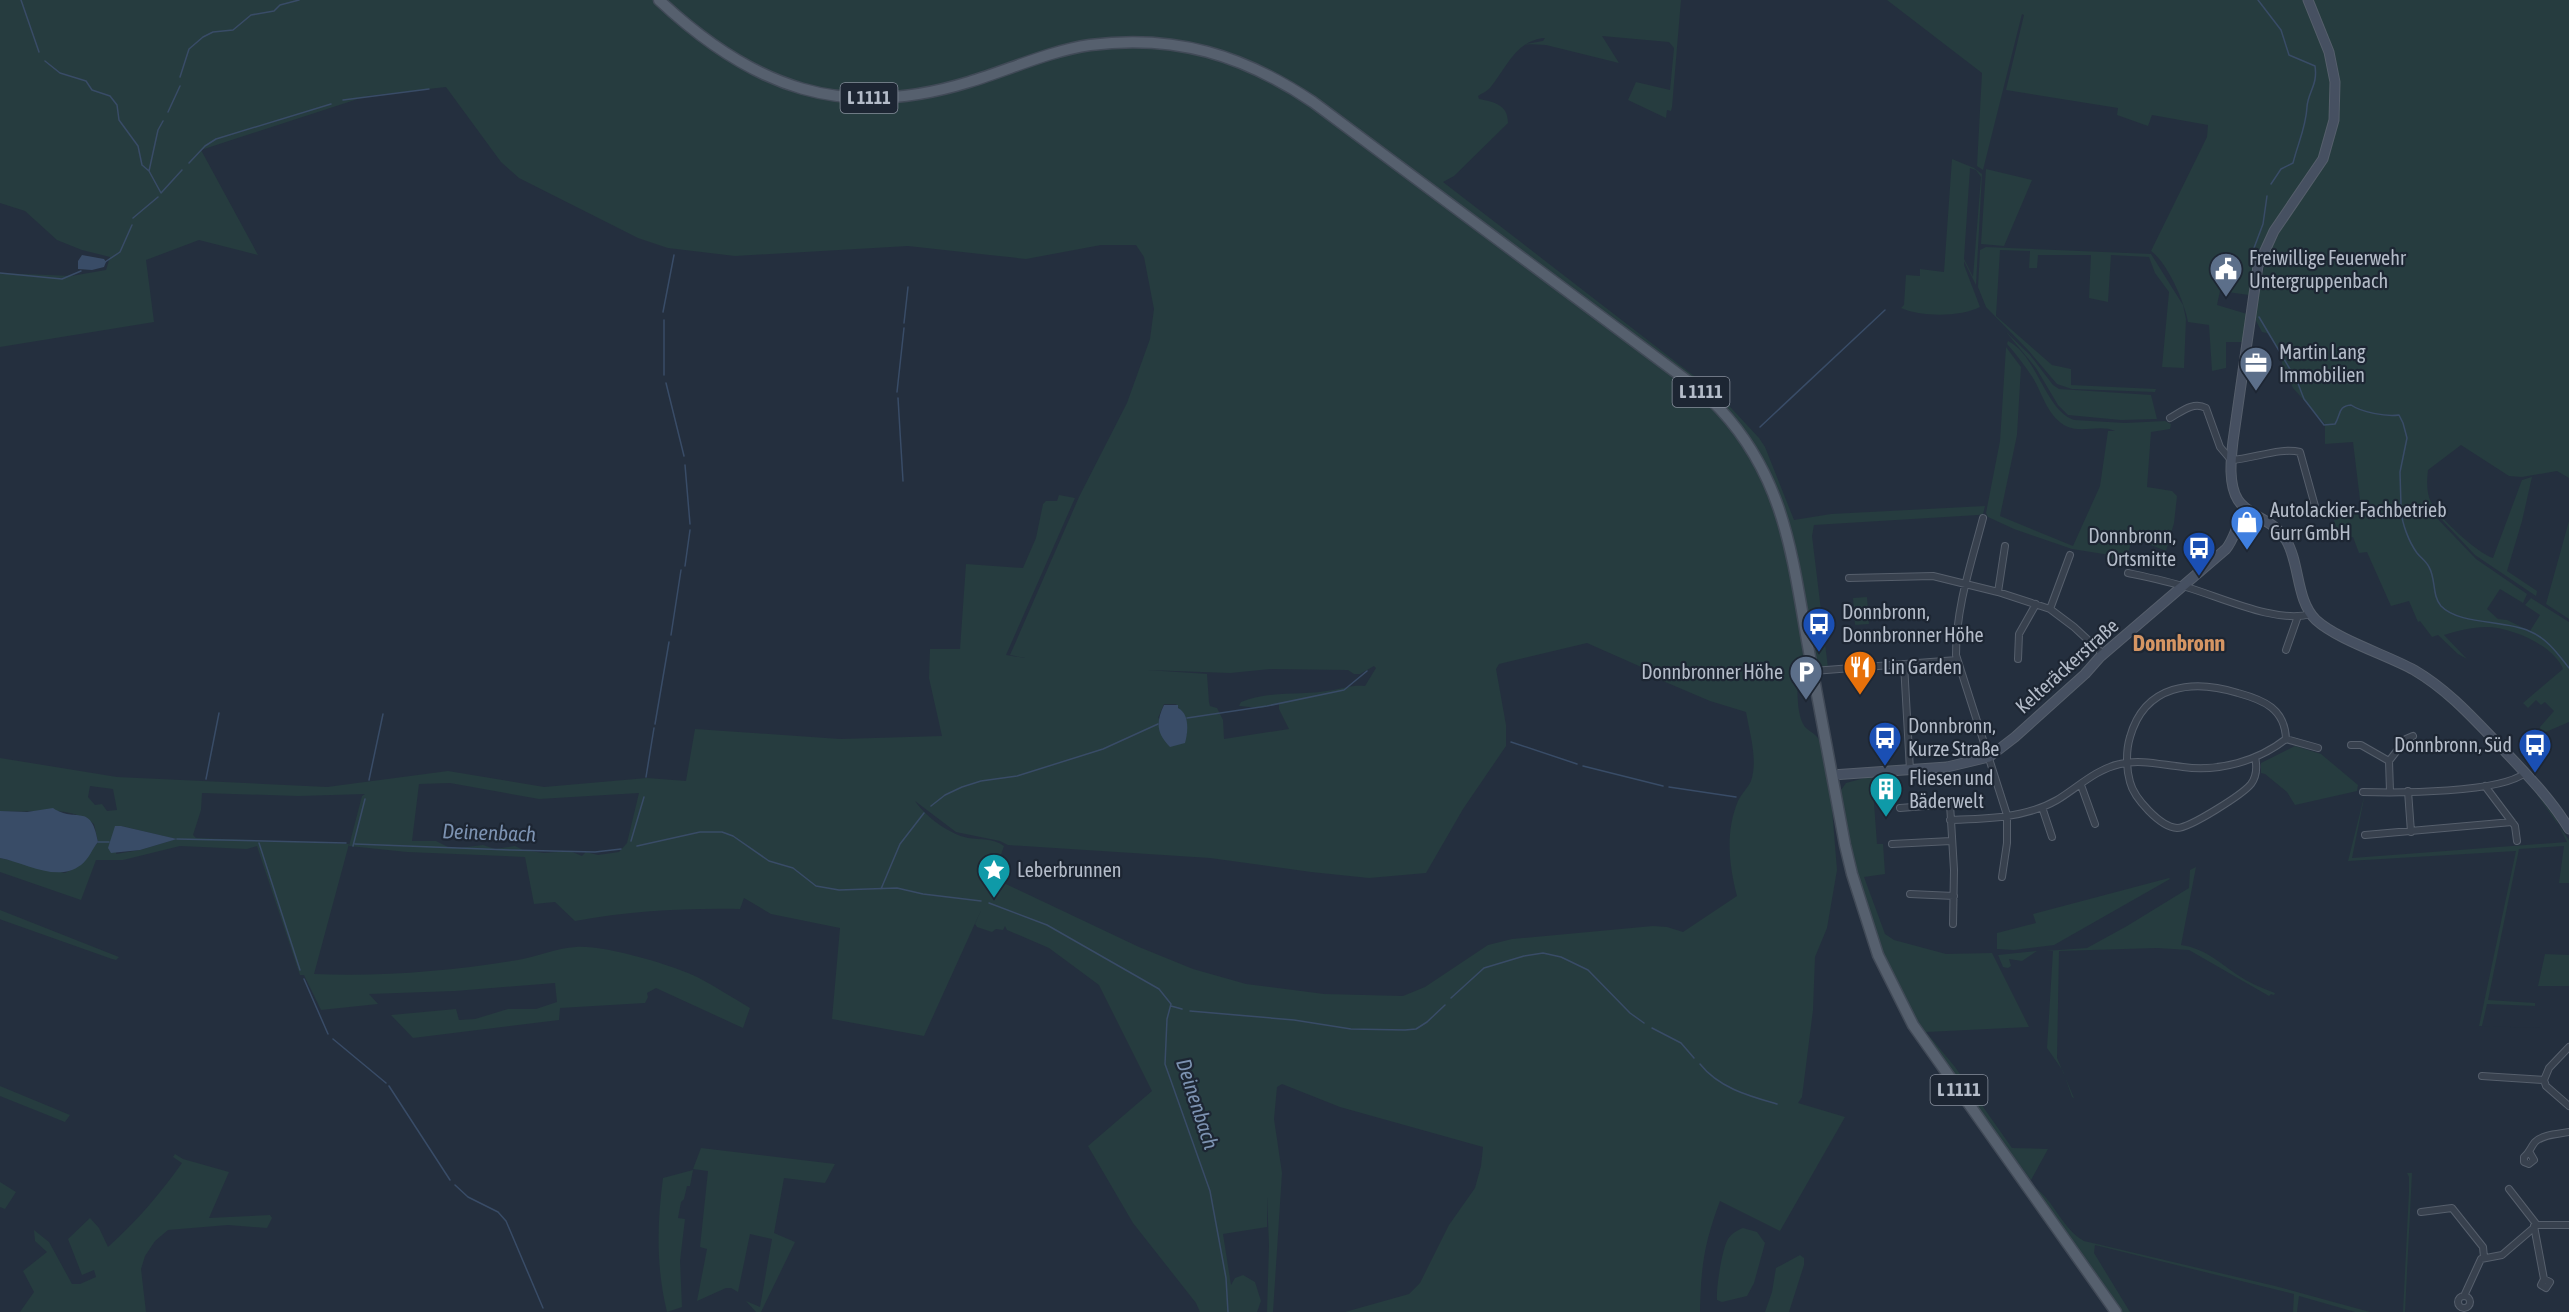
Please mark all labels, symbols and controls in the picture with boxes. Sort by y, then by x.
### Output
road number: L 1111 [840,83,898,113]
place label: Freiwillige Feuerwehr Untergruppenbach [2249,246,2407,292]
public building icon: Freiwillige Feuerwehr Untergruppenbach [2208,251,2244,298]
place label: Martin Lang Immobilien [2279,340,2366,386]
office icon: Martin Lang Immobilien [2238,345,2274,392]
road number: L 1111 [1672,377,1730,407]
place label: Autolackier-Fachbetrieb Gurr GmbH [2270,498,2447,544]
shop icon: Autolackier-Fachbetrieb Gurr GmbH [2229,504,2265,551]
place label: Donnbronn, Ortsmitte [2088,524,2176,570]
bus stop icon: Donnbronn, Ortsmitte [2181,530,2217,577]
place label: Donnbronn, Donnbronner Höhe [1842,600,1984,646]
bus stop icon: Donnbronn, Donnbronner Höhe [1801,606,1837,653]
street label: Kelteräckerstraße [2011,614,2123,718]
district label: Donnbronn [2133,630,2225,656]
restaurant icon: Lin Garden [1842,649,1878,696]
parking icon: Donnbronner Höhe [1788,654,1824,701]
place label: Lin Garden [1883,655,1962,678]
place label: Donnbronner Höhe [1641,660,1783,683]
place label: Donnbronn, Kurze Straße [1908,714,1999,760]
bus stop icon: Donnbronn, Kurze Straße [1867,720,1903,767]
bus stop icon: Donnbronn, Süd [2517,727,2553,774]
place label: Donnbronn, Süd [2394,733,2512,756]
place label: Fliesen und Bäderwelt [1909,766,1993,812]
building icon: Fliesen und Bäderwelt [1868,771,1904,818]
water label: Deinenbach [442,818,536,846]
place icon: Leberbrunnen [976,852,1012,899]
place label: Leberbrunnen [1017,858,1122,881]
water label: Deinenbach [1172,1055,1224,1152]
road number: L 1111 [1930,1075,1988,1105]

